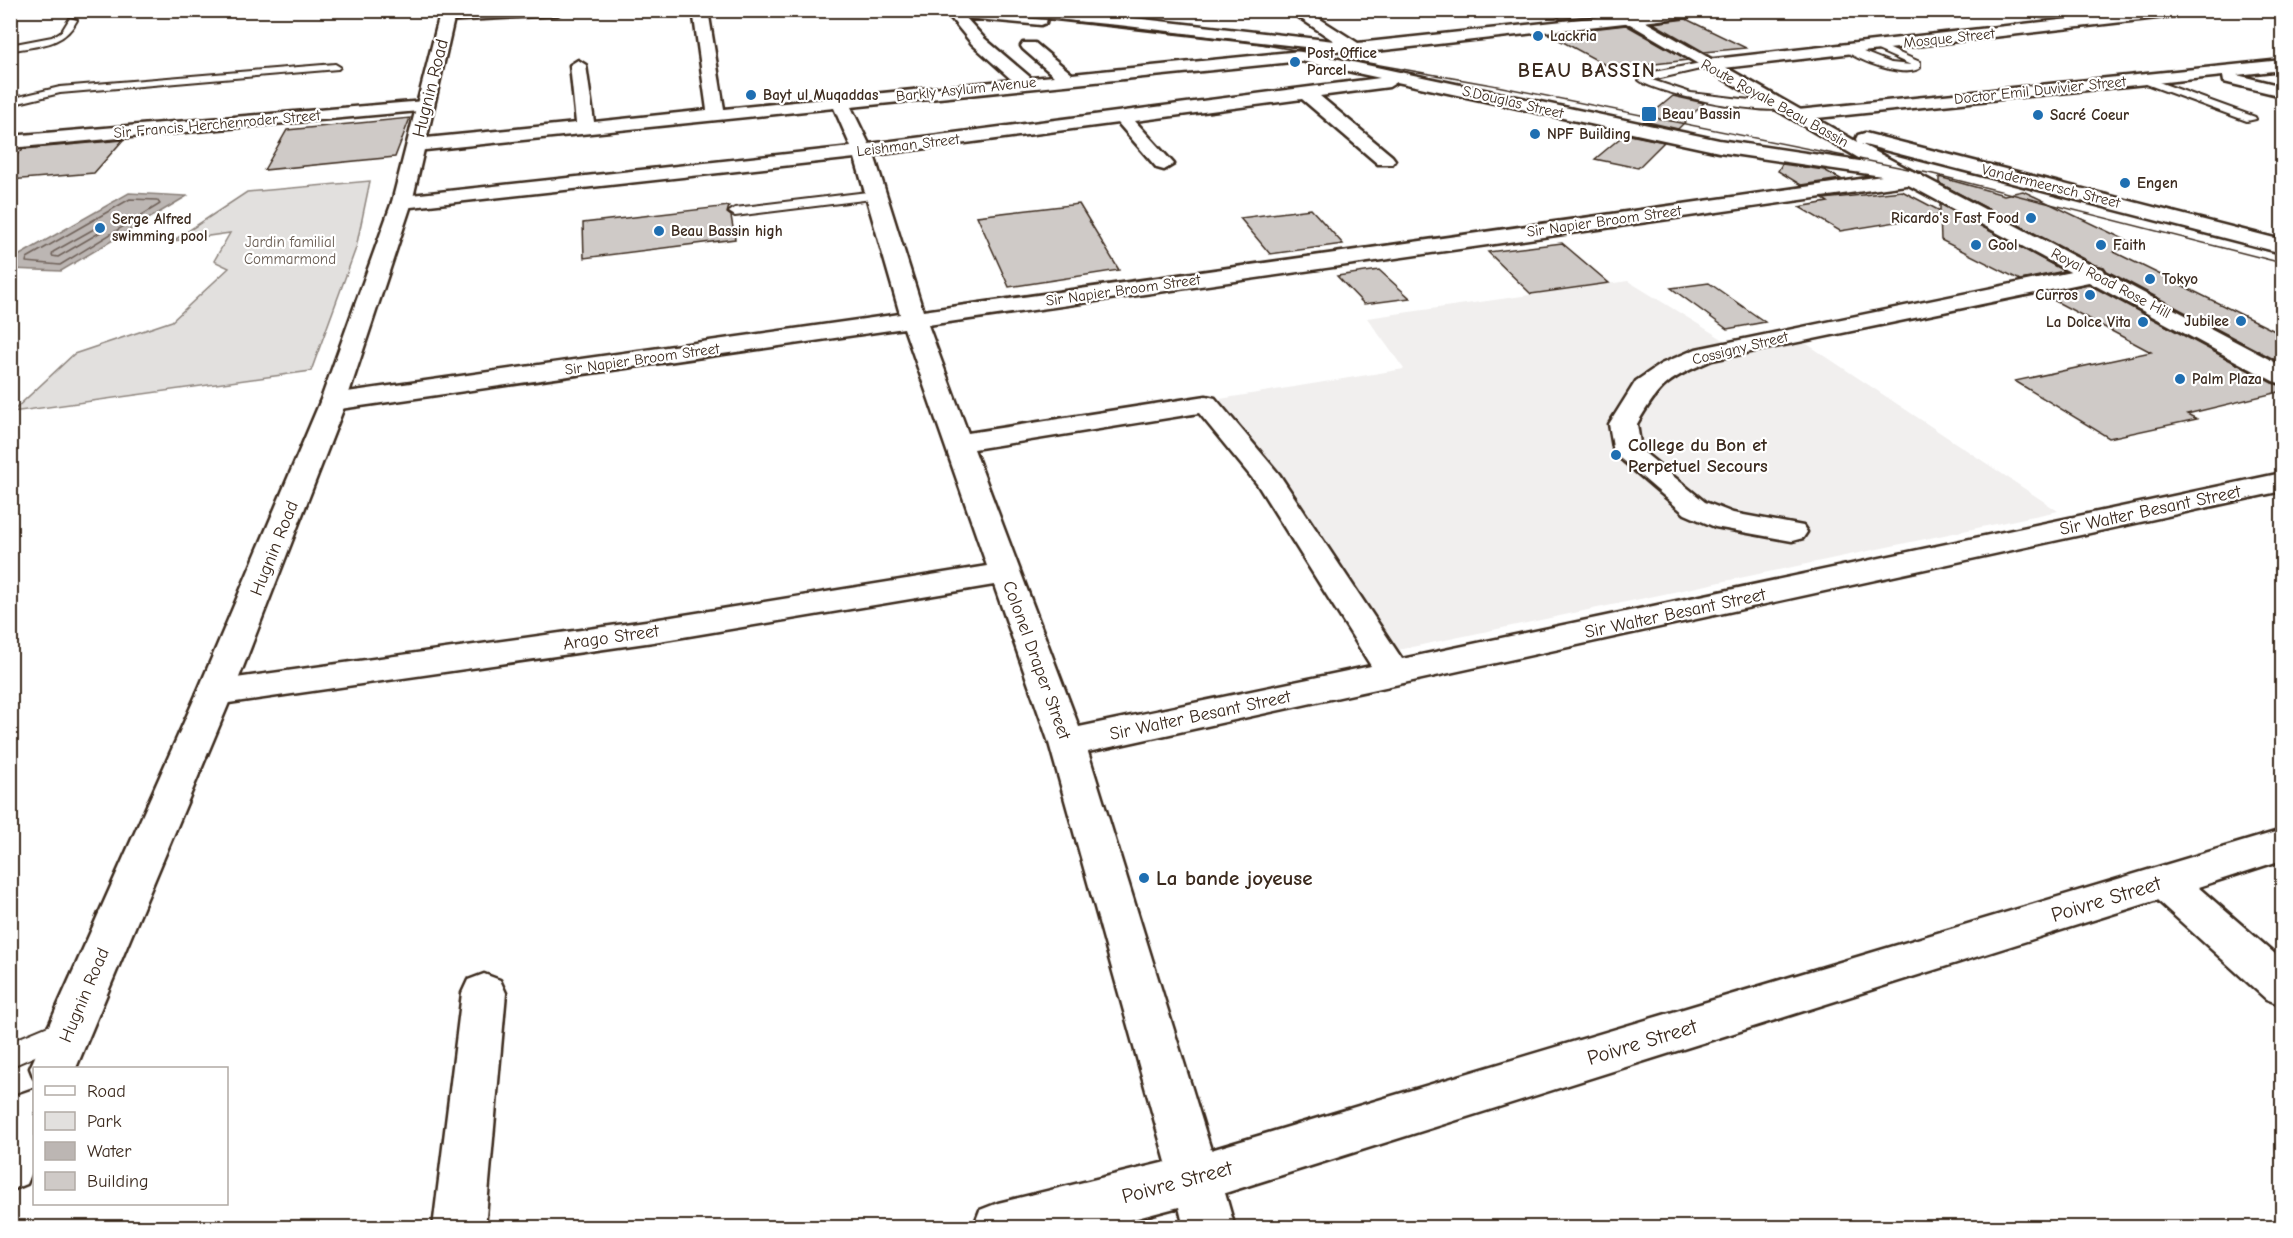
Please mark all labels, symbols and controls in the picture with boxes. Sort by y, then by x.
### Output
street label: Mosque Street [1902,24,1996,52]
place label: Lackria [1550,27,1597,45]
marker: Lackria [1531,29,1545,43]
street label: Hugnin Road [408,37,453,139]
place label: Post Office Parcel [1307,44,1377,79]
marker: Post Office Parcel [1288,55,1302,69]
street label: Route Royale Beau Bassin [1698,55,1852,151]
district label: BEAU BASSIN [1518,59,1656,82]
street label: Doctor Emil Duvivier Street [1953,72,2128,108]
street label: Barkly Asylum Avenue [895,73,1038,105]
street label: S.Douglas Street [1461,82,1566,123]
place label: Bayt ul Muqaddas [763,86,878,104]
marker: Bayt ul Muqaddas [744,88,758,102]
marker: Beau Bassin [1640,105,1658,123]
place label: Beau Bassin [1662,105,1741,123]
street label: Sir Francis Herchenroder Street [113,106,322,142]
place label: Sacré Coeur [2050,106,2129,124]
marker: Sacré Coeur [2031,108,2045,122]
place label: NPF Building [1547,125,1631,143]
marker: NPF Building [1528,127,1542,141]
street label: Leishman Street [856,130,961,160]
street label: Vandermeersch Street [1980,160,2123,212]
place label: Engen [2137,174,2178,192]
marker: Engen [2118,176,2132,190]
street label: Sir Napier Broom Street [1526,201,1683,241]
place label: Ricardo's Fast Food [1891,209,2019,227]
place label: Serge Alfred swimming pool [112,210,207,245]
marker: Ricardo's Fast Food [2024,211,2038,225]
marker: Serge Alfred swimming pool [93,221,107,235]
place label: Beau Bassin high [671,222,783,240]
marker: Beau Bassin high [652,224,666,238]
park label: Jardin familial Commarmond [244,233,336,268]
place label: Gool [1988,236,2018,254]
place label: Faith [2113,236,2146,254]
marker: Gool [1969,238,1983,252]
marker: Faith [2094,238,2108,252]
street label: Royal Road Rose Hill [2048,244,2174,322]
street label: Sir Napier Broom Street [1045,270,1202,310]
place label: Tokyo [2162,270,2198,288]
marker: Tokyo [2143,272,2157,286]
place label: Curros [2035,286,2078,304]
marker: Curros [2083,288,2097,302]
place label: Jubilee [2184,312,2229,330]
place label: La Dolce Vita [2046,313,2131,331]
marker: Jubilee [2234,314,2248,328]
marker: La Dolce Vita [2136,315,2150,329]
street label: Cossigny Street [1690,327,1791,369]
street label: Sir Napier Broom Street [564,339,721,379]
place label: Palm Plaza [2192,370,2262,388]
marker: Palm Plaza [2173,372,2187,386]
place label: College du Bon et Perpetuel Secours [1628,435,1768,477]
marker: College du Bon et Perpetuel Secours [1609,448,1623,462]
street label: Sir Walter Besant Street [2058,481,2243,540]
street label: Hugnin Road [246,498,303,599]
street label: Colonel Draper Street [998,578,1075,743]
street label: Sir Walter Besant Street [1583,584,1768,643]
street label: Arago Street [562,620,661,655]
street label: Sir Walter Besant Street [1108,686,1293,745]
place label: La bande joyeuse [1156,866,1313,890]
marker: La bande joyeuse [1137,871,1151,885]
street label: Poivre Street [2048,871,2165,927]
street label: Hugnin Road [55,945,114,1046]
street label: Poivre Street [1584,1014,1701,1070]
legend [33,1067,228,1205]
text: Road [87,1081,126,1102]
text: Park [87,1111,122,1132]
text: Water [87,1141,132,1162]
street label: Poivre Street [1119,1155,1236,1208]
text: Building [87,1171,149,1192]

